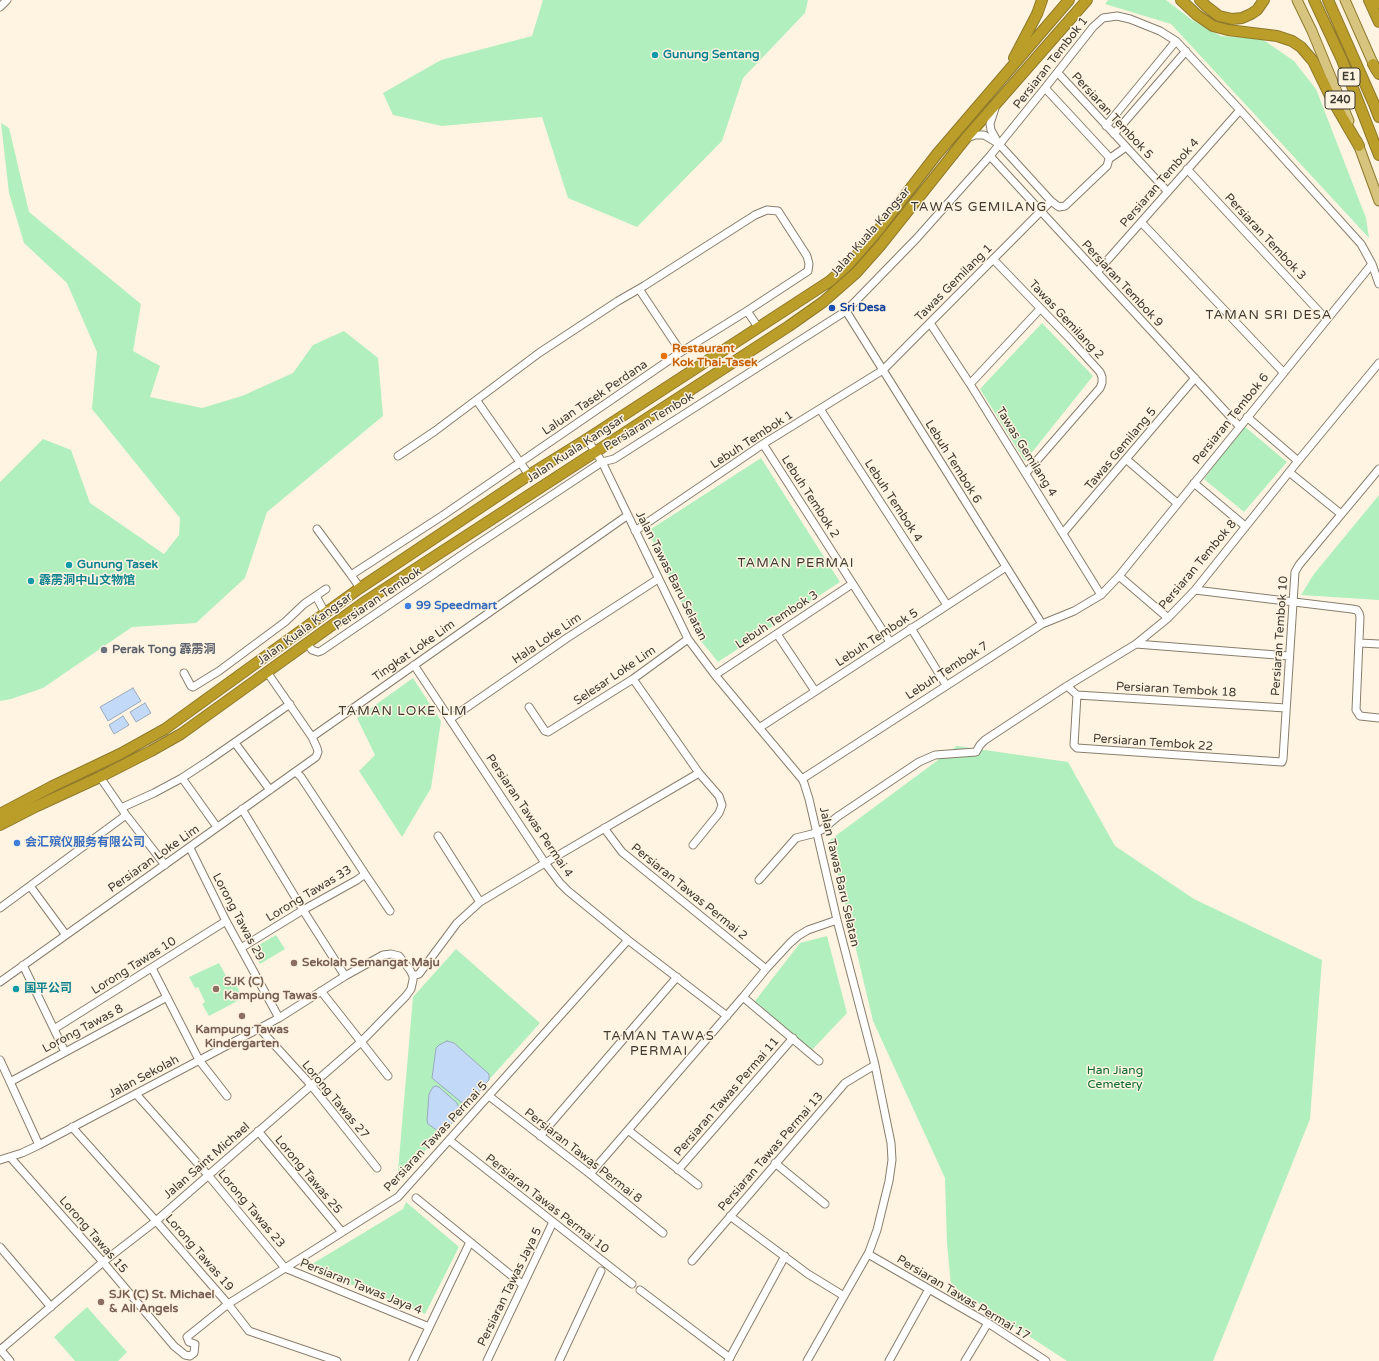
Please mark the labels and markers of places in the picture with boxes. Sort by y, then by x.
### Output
place label: Gunung Sentang [663,48,760,62]
marker: Gunung Sentang [650,50,660,60]
place label: Sri Desa [840,301,886,315]
marker: Sri Desa [827,303,837,313]
place label: Restaurant Kok Thai-Tasek [672,342,758,370]
marker: Restaurant Kok Thai-Tasek [659,351,669,361]
place label: Gunung Tasek [77,558,158,572]
marker: Gunung Tasek [64,560,74,570]
place label: 霹雳洞中山文物馆 [39,574,135,588]
marker: 霹雳洞中山文物馆 [26,576,36,586]
place label: 99 Speedmart [416,599,497,613]
marker: 99 Speedmart [403,601,413,611]
place label: Perak Tong 霹雳洞 [112,643,216,657]
marker: Perak Tong 霹雳洞 [99,645,109,655]
place label: 会汇殡仪服务有限公司 [25,836,145,850]
marker: 会汇殡仪服务有限公司 [12,838,22,848]
place label: Sekolah Semangat Maju [302,956,440,970]
marker: Sekolah Semangat Maju [289,958,299,968]
place label: SJK (C) Kampung Tawas [224,975,318,1003]
place label: 国平公司 [24,982,72,996]
marker: 国平公司 [11,984,21,994]
marker: SJK (C) Kampung Tawas [211,984,221,994]
marker: Kampung Tawas Kindergarten [237,1011,247,1021]
place label: Kampung Tawas Kindergarten [195,1023,289,1051]
place label: SJK (C) St. Michael & All Angels [109,1288,214,1316]
marker: SJK (C) St. Michael & All Angels [96,1297,106,1307]

